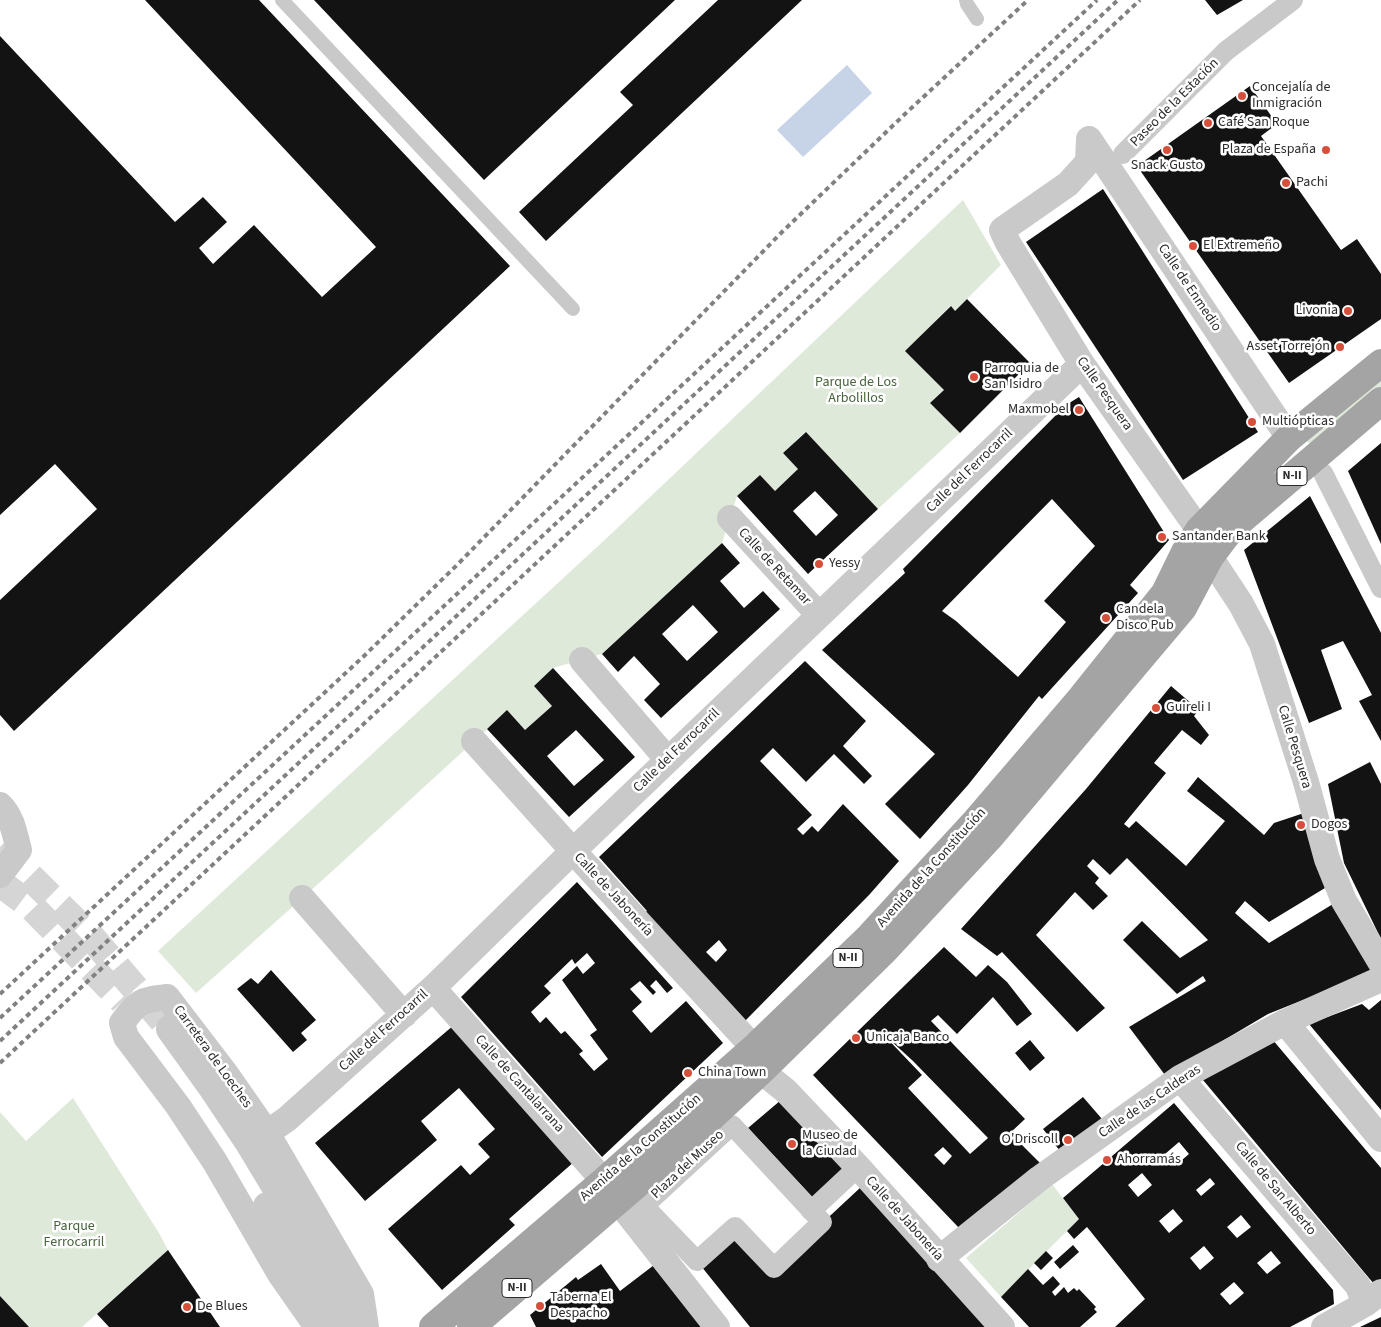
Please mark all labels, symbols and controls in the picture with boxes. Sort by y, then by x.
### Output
street label: Paseo de la Estación [1127,55,1223,151]
place label: Concejalía de Inmigración [1252,80,1330,112]
marker: Concejalía de Inmigración [1236,90,1248,102]
place label: Café San Roque [1218,115,1309,131]
marker: Café San Roque [1202,117,1214,129]
place label: Plaza de España [1222,142,1316,158]
marker: Snack Gusto [1161,144,1173,156]
marker: Plaza de España [1320,144,1332,156]
place label: Snack Gusto [1131,158,1203,174]
place label: Pachi [1296,175,1328,191]
marker: Pachi [1280,177,1292,189]
place label: El Extremeño [1203,238,1280,254]
marker: El Extremeño [1187,240,1199,252]
street label: Calle de Enmedio [1154,241,1224,335]
place label: Livonia [1296,303,1338,319]
marker: Livonia [1342,305,1354,317]
place label: Asset Torrejón [1247,339,1330,355]
marker: Asset Torrejón [1334,341,1346,353]
street label: Calle Pesquera [1072,354,1136,434]
place label: Parroquia de San Isidro [984,361,1059,394]
marker: Parroquia de San Isidro [968,371,980,383]
park label: Parque de Los Arbolillos [815,375,897,408]
place label: Maxmobel [1008,402,1069,418]
marker: Maxmobel [1073,404,1085,416]
place label: Multiópticas [1262,414,1334,430]
marker: Multiópticas [1246,416,1258,428]
street label: Calle del Ferrocarril [923,425,1017,517]
road number: N-II [1277,466,1307,486]
street label: Calle de Retamar [734,525,814,609]
place label: Santander Bank [1172,529,1266,545]
marker: Santander Bank [1156,531,1168,543]
place label: Yessy [829,556,860,572]
marker: Yessy [813,558,825,570]
place label: Candela Disco Pub [1116,602,1174,634]
marker: Candela Disco Pub [1100,612,1112,624]
place label: Guireli I [1166,700,1211,716]
marker: Guireli I [1150,702,1162,714]
street label: Calle Pesquera [1273,703,1315,791]
street label: Calle del Ferrocarril [630,705,724,797]
street label: Avenida de la Constitución [874,805,990,931]
place label: Dogos [1311,817,1347,833]
marker: Dogos [1295,819,1307,831]
street label: Calle de Jabonería [570,850,656,940]
road number: N-II [833,948,863,968]
street label: Calle del Ferrocarril [336,987,432,1075]
street label: Carretera de Loeches [169,1002,255,1112]
place label: Unicaja Banco [866,1030,949,1046]
street label: Calle de Cantalarrana [471,1032,567,1136]
marker: Unicaja Banco [850,1032,862,1044]
street label: Calle de las Calderas [1096,1062,1204,1142]
place label: China Town [698,1065,766,1081]
marker: China Town [682,1067,694,1079]
street label: Avenida de la Constitución [577,1091,705,1205]
street label: Plaza del Museo [648,1127,728,1203]
place label: Museo de la Ciudad [802,1128,858,1160]
place label: O'Driscoll [1002,1132,1058,1148]
marker: O'Driscoll [1062,1134,1074,1146]
marker: Museo de la Ciudad [786,1138,798,1150]
street label: Calle de San Alberto [1231,1139,1319,1239]
place label: Ahorramás [1117,1152,1181,1168]
marker: Ahorramás [1101,1154,1113,1166]
street label: Calle de Jabonería [861,1173,947,1265]
park label: Parque Ferrocarril [44,1219,104,1252]
road number: N-II [502,1278,532,1298]
place label: Taberna El Despacho [550,1290,612,1322]
place label: De Blues [197,1299,248,1315]
marker: Taberna El Despacho [534,1300,546,1312]
marker: De Blues [181,1301,193,1313]

